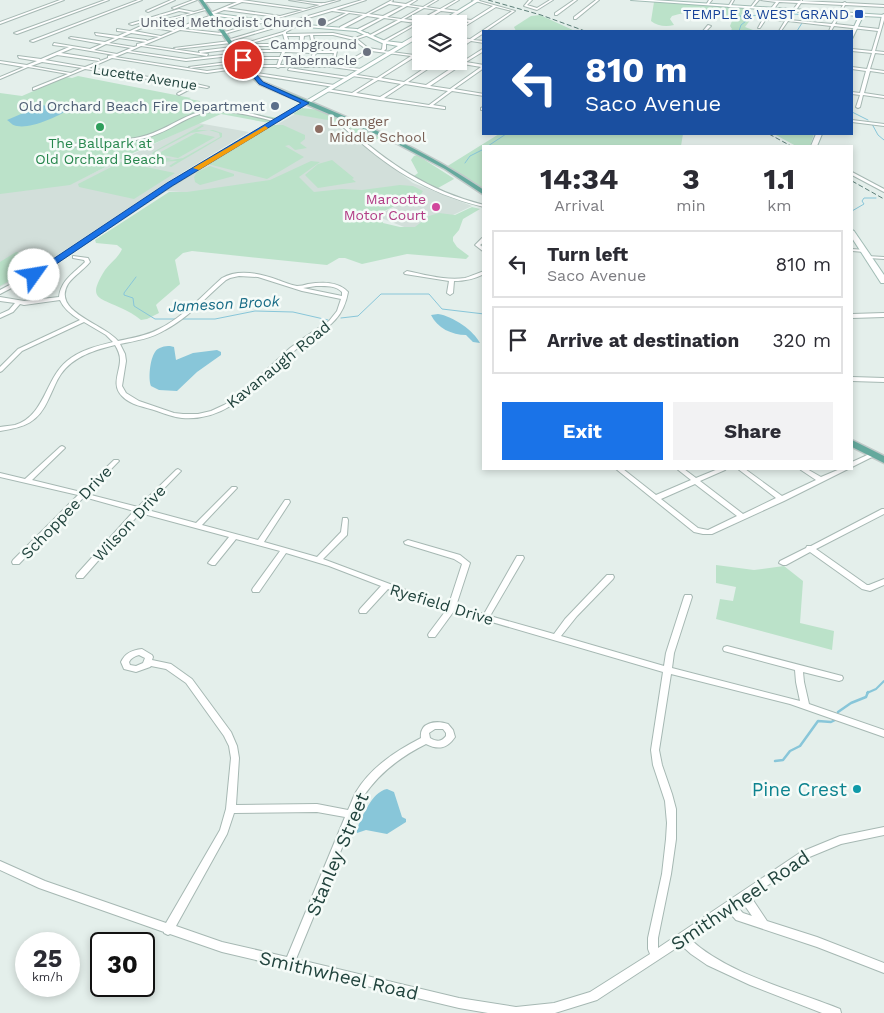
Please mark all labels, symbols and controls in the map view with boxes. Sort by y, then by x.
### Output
place label: TEMPLE & WEST GRAND [683,6,849,22]
marker: TEMPLE & WEST GRAND [853,8,865,20]
place label: United Methodist Church [140,14,312,30]
map controls [412,15,467,70]
button: layers [412,15,467,70]
marker: United Methodist Church [316,16,328,28]
place label: Campground Tabernacle [270,36,357,68]
pin [222,39,264,81]
icon: arrive [229,46,257,74]
marker: Campground Tabernacle [361,46,373,58]
text: 810 m [585,49,688,91]
icon: left [502,50,567,115]
street label: Lucette Avenue [92,61,198,93]
text: Saco Avenue [585,91,721,116]
place label: Old Orchard Beach Fire Department [18,98,265,114]
marker: Old Orchard Beach Fire Department [269,100,281,112]
place label: Loranger Middle School [329,113,427,145]
marker: The Ballpark at Old Orchard Beach [94,121,106,133]
marker: Loranger Middle School [313,123,325,135]
place label: The Ballpark at Old Orchard Beach [35,135,165,167]
text: 14:34 [540,161,618,196]
text: 3 [682,161,700,196]
text: 1.1 [764,161,795,196]
place label: Marcotte Motor Court [344,191,426,223]
text: Arrival [554,196,604,215]
text: min [676,196,706,215]
text: km [767,196,792,215]
marker: Marcotte Motor Court [430,201,442,213]
text: Turn left [547,243,628,266]
position arrow [7,248,59,300]
icon: left [504,250,532,278]
text: 810 m [775,253,831,276]
text: Saco Avenue [547,266,646,285]
water label: Jameson Brook [168,292,281,316]
street label: Kavanaugh Road [223,317,334,412]
icon: arrive [504,326,532,354]
text: Arrive at destination [547,329,739,352]
text: 320 m [772,329,831,352]
button: Exit [502,402,663,460]
button: Share [673,402,833,460]
street label: Schoppee Drive [17,462,116,563]
street label: Wilson Drive [89,481,170,566]
street label: Ryefield Drive [388,580,496,629]
place label: Pine Crest [752,778,847,801]
marker: Pine Crest [851,783,863,795]
street label: Stanley Street [301,789,374,919]
street label: Smithwheel Road [667,845,814,955]
speed limit sign: 30 [90,932,155,997]
text: 25 [33,944,62,973]
street label: Smithwheel Road [257,946,421,1005]
text: km/h [32,970,63,984]

